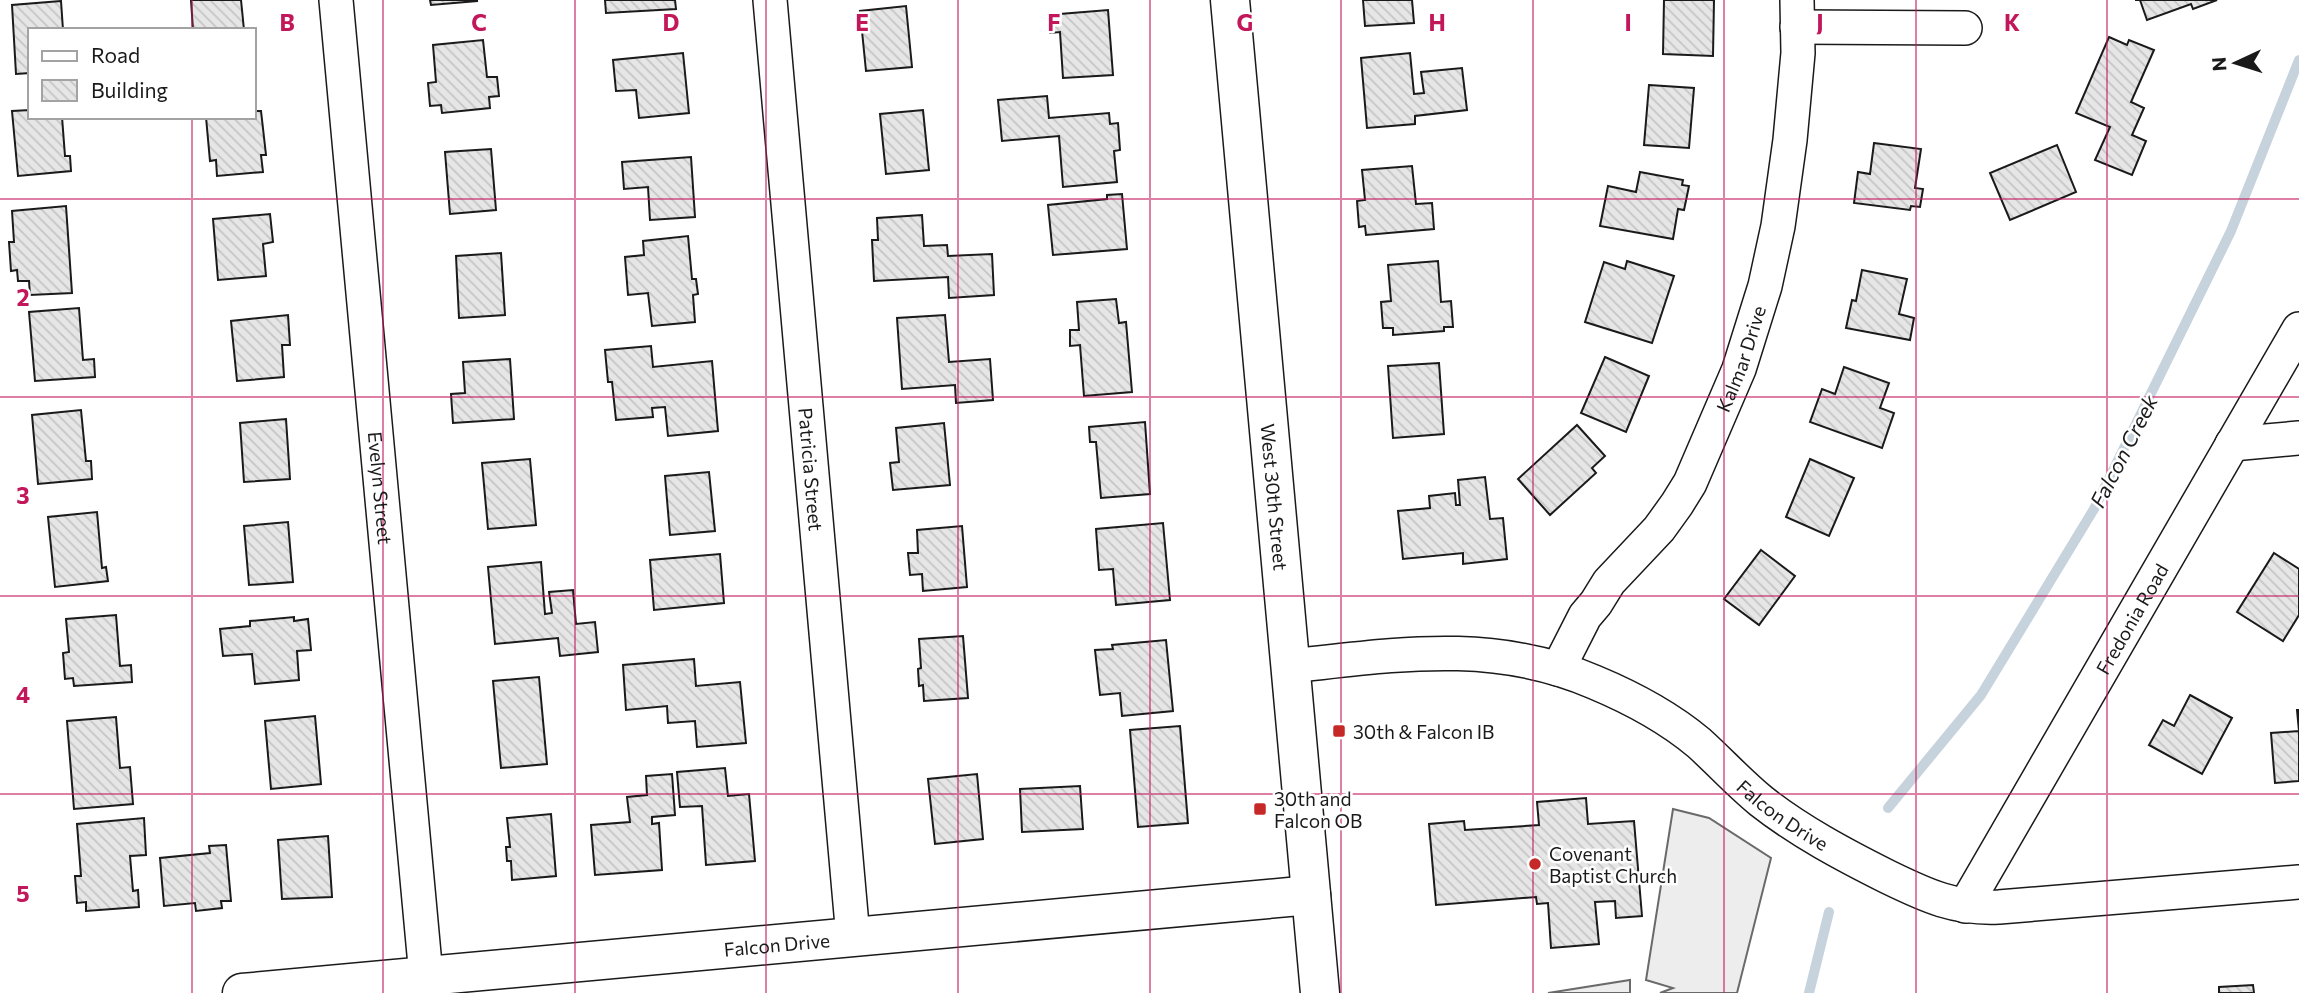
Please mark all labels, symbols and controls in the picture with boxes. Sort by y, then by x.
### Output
text: B [279,8,295,36]
text: C [471,8,487,36]
text: D [663,8,680,36]
text: E [855,8,869,36]
text: F [1047,8,1061,36]
text: G [1237,8,1253,36]
text: H [1428,8,1446,36]
text: I [1624,8,1632,36]
text: J [1816,8,1824,36]
text: K [2004,8,2020,36]
legend [28,28,256,119]
north arrow [2201,28,2271,98]
text: Road [91,42,140,67]
text: N [2207,56,2231,72]
text: Building [91,77,168,102]
text: 2 [16,283,30,311]
street label: Kalmar Drive [1711,303,1770,415]
water label: Falcon Creek [2084,390,2162,511]
street label: Patricia Street [795,406,828,532]
street label: West 30th Street [1257,422,1293,572]
street label: Evelyn Street [364,430,398,546]
text: 3 [16,481,30,509]
street label: Fredonia Road [2090,559,2172,678]
text: 4 [16,680,30,708]
place label: 30th & Falcon IB [1353,720,1494,743]
marker: 30th & Falcon IB [1331,723,1347,739]
street label: Falcon Drive [1733,774,1833,855]
place label: 30th and Falcon OB [1274,787,1362,832]
marker: 30th and Falcon OB [1252,801,1268,817]
place label: Covenant Baptist Church [1549,842,1677,887]
marker: Covenant Baptist Church [1527,856,1543,872]
text: 5 [16,879,30,907]
street label: Falcon Drive [723,928,831,960]

